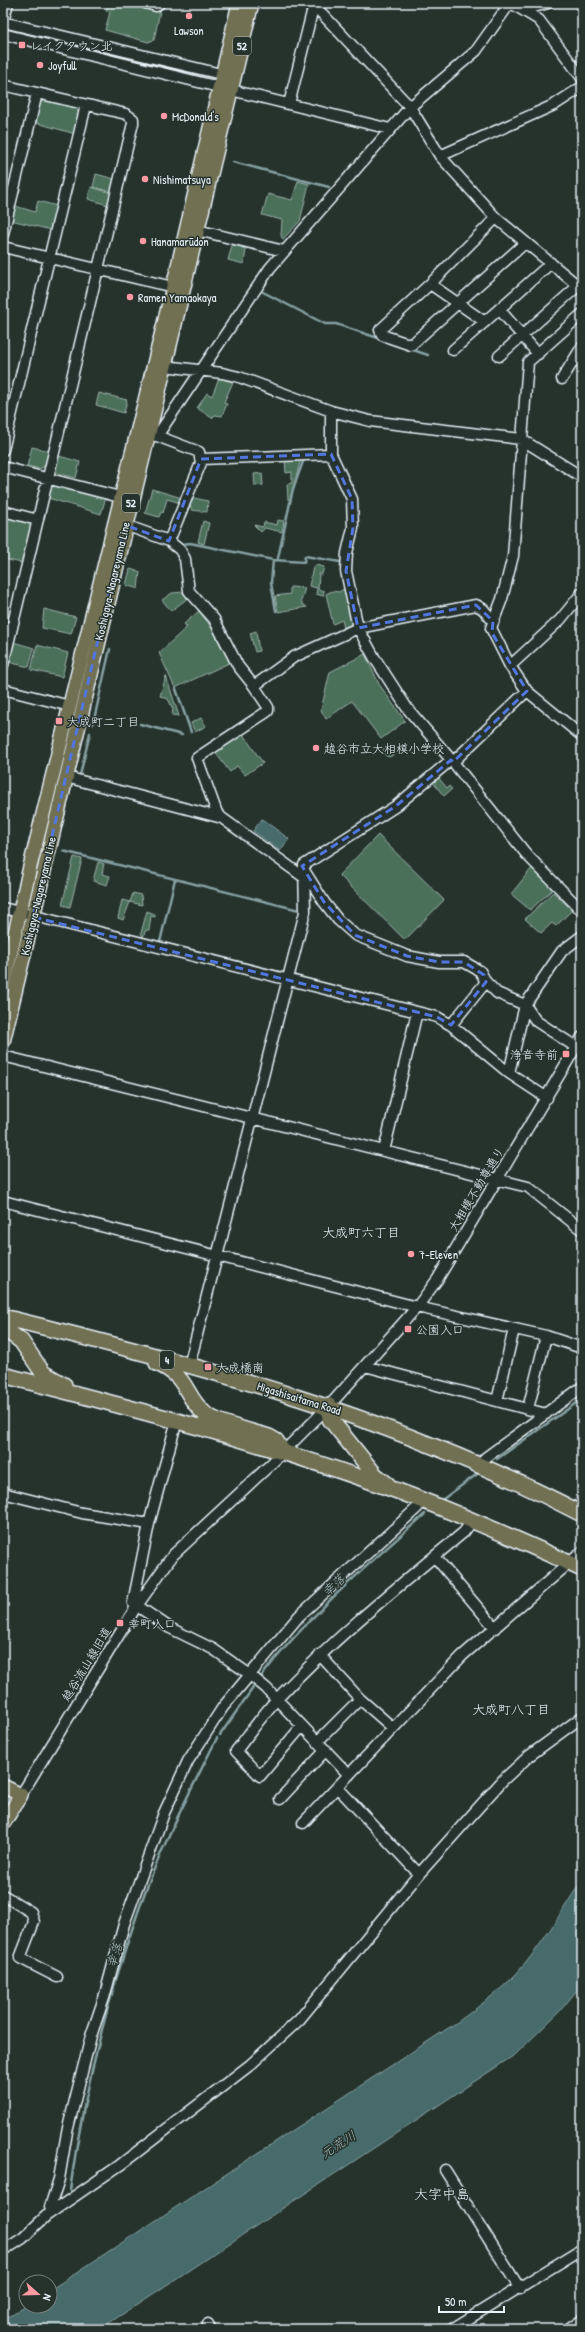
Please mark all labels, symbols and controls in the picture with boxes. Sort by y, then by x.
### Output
marker: Lawson [184,11,194,21]
place label: Lawson [174,22,204,39]
place label: レイクタウン北 [30,37,113,54]
road number: 52 [233,37,251,55]
marker: レイクタウン北 [17,40,27,50]
place label: Joyfull [48,57,77,74]
marker: Joyfull [35,60,45,70]
place label: McDonald's [172,108,219,125]
marker: McDonald's [159,111,169,121]
place label: Nishimatsuya [153,171,211,188]
marker: Nishimatsuya [140,174,150,184]
place label: Hanamarūdon [151,233,209,250]
marker: Hanamarūdon [138,236,148,246]
place label: Ramen Yamaokaya [138,289,217,306]
marker: Ramen Yamaokaya [125,292,135,302]
road number: 52 [122,494,140,512]
street label: Koshigaya-Nagareyama Line [90,520,134,642]
place label: 大成町二丁目 [67,713,139,730]
marker: 大成町二丁目 [54,716,64,726]
place label: 越谷市立大相模小学校 [324,740,444,757]
marker: 越谷市立大相模小学校 [311,743,321,753]
street label: Koshigaya-Nagareyama Line [16,835,60,957]
place label: 浄音寺前 [510,1046,558,1063]
marker: 浄音寺前 [561,1049,571,1059]
street label: 大相模不動尊通り [444,1143,508,1235]
district label: 大成町六丁目 [322,1223,400,1241]
place label: 7-Eleven [419,1246,458,1263]
marker: 7-Eleven [406,1249,416,1259]
place label: 公園入口 [416,1321,464,1338]
marker: 公園入口 [403,1324,413,1334]
road number: 4 [160,1351,174,1369]
place label: 大成橋南 [216,1359,264,1376]
marker: 大成橋南 [203,1362,213,1372]
street label: Higashisaitama Road [255,1377,343,1419]
water label: 幸落 [317,1569,349,1600]
place label: 幸町入口 [128,1615,176,1632]
marker: 幸町入口 [115,1618,125,1628]
street label: 越谷流山線旧道 [57,1624,115,1704]
district label: 大成町八丁目 [472,1700,550,1718]
water label: 幸落 [102,1939,127,1970]
water label: 元荒川 [317,2126,359,2162]
district label: 大字中島 [414,2184,470,2203]
north arrow [18,2274,58,2314]
scale bar [439,2288,504,2314]
text: N [40,2292,55,2303]
text: 50 m [445,2293,466,2310]

